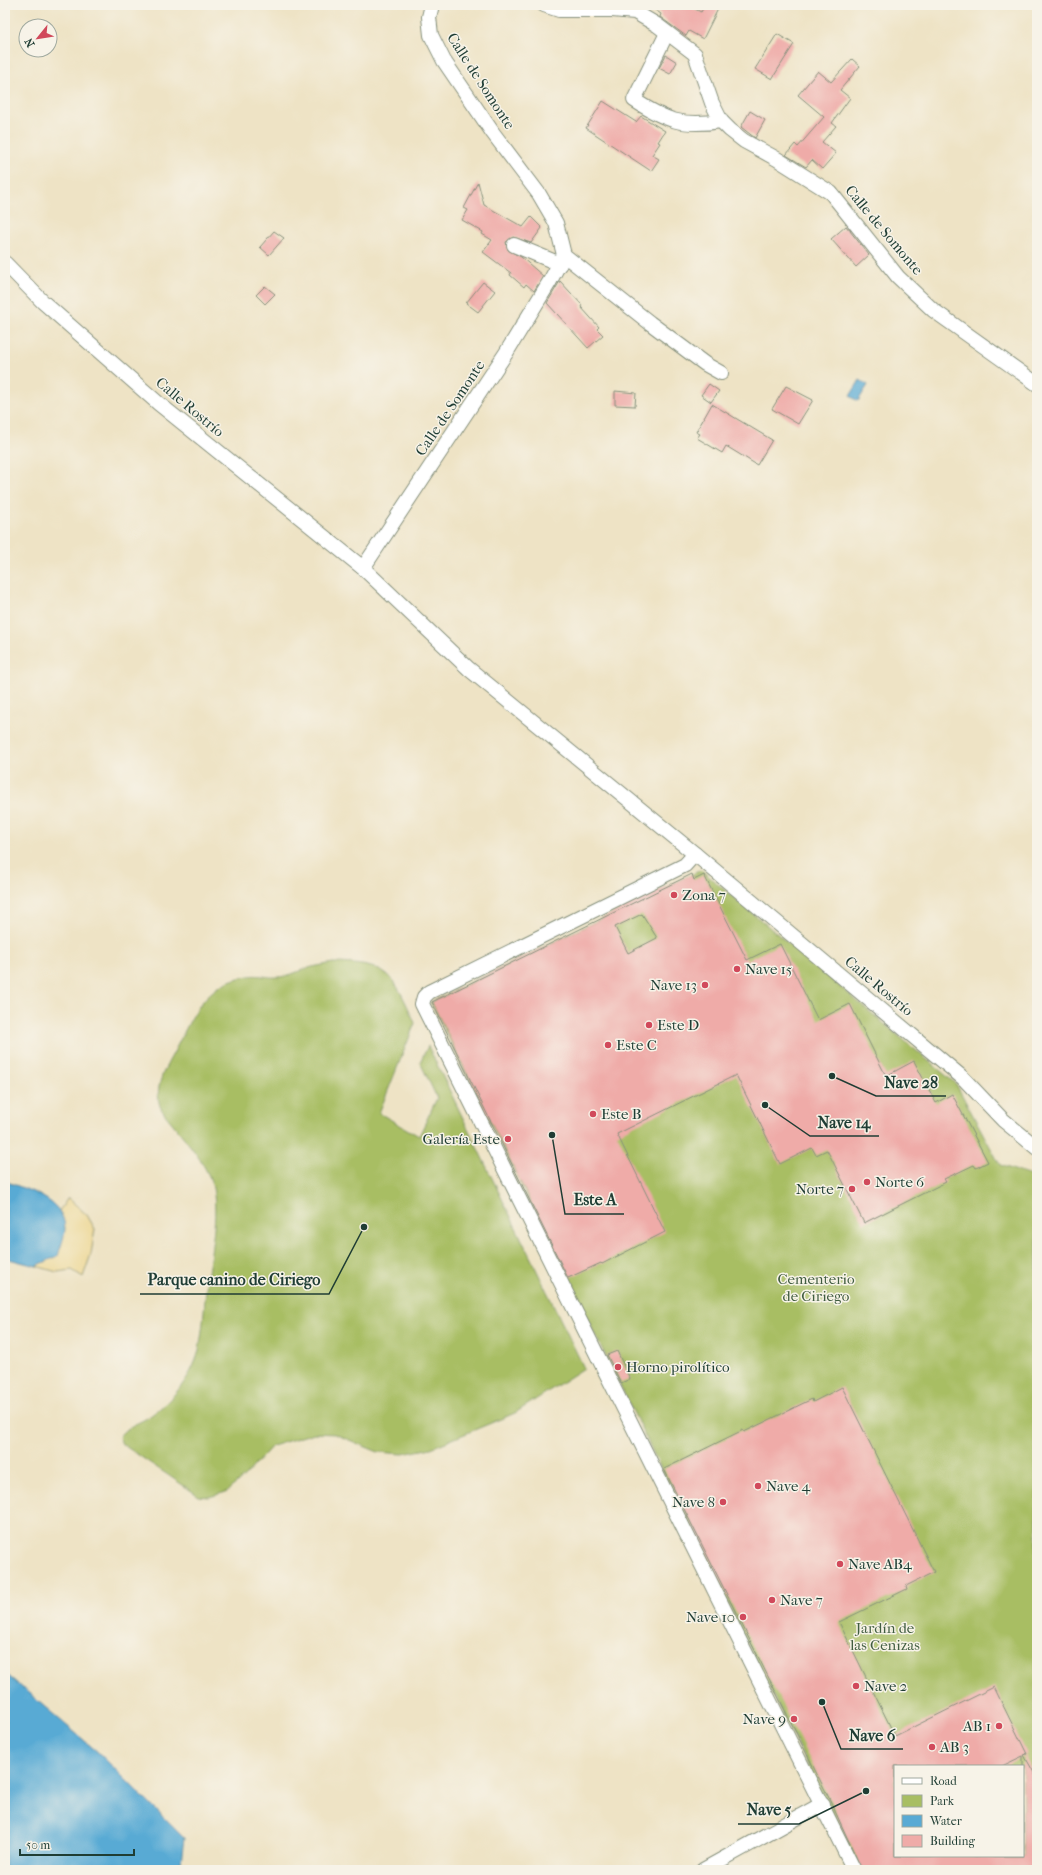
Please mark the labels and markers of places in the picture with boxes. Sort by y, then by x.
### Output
place label: Zona 7 [682,886,726,904]
marker: Zona 7 [669,890,679,900]
place label: Nave 15 [745,960,792,978]
marker: Nave 15 [732,964,742,974]
place label: Nave 13 [650,976,697,994]
marker: Nave 13 [700,980,710,990]
place label: Este D [657,1016,699,1034]
marker: Este D [644,1020,654,1030]
place label: Este C [616,1036,657,1054]
marker: Este C [603,1040,613,1050]
callout: Nave 28 [876,1068,946,1096]
place label: Este B [601,1105,641,1123]
callout: Nave 14 [810,1108,879,1136]
marker: Este B [588,1109,598,1119]
place label: Galería Este [423,1130,501,1148]
marker: Galería Este [503,1134,513,1144]
place label: Norte 6 [875,1173,925,1191]
marker: Norte 6 [862,1177,872,1187]
place label: Norte 7 [796,1180,844,1198]
marker: Norte 7 [847,1184,857,1194]
callout: Este A [565,1186,624,1214]
callout: Parque canino de Ciriego [140,1266,329,1294]
place label: Horno pirolítico [626,1358,730,1376]
marker: Horno pirolítico [613,1362,623,1372]
place label: Nave 4 [766,1477,812,1495]
marker: Nave 4 [753,1481,763,1491]
place label: Nave 8 [672,1493,715,1511]
marker: Nave 8 [718,1497,728,1507]
place label: Nave AB4 [848,1555,913,1573]
marker: Nave AB4 [835,1559,845,1569]
place label: Nave 7 [780,1591,823,1609]
marker: Nave 7 [767,1595,777,1605]
place label: Nave 10 [686,1608,735,1626]
marker: Nave 10 [738,1612,748,1622]
place label: Nave 2 [864,1677,908,1695]
marker: Nave 2 [851,1681,861,1691]
place label: Nave 9 [743,1710,786,1728]
marker: Nave 9 [789,1714,799,1724]
place label: AB 1 [962,1717,991,1735]
callout: Nave 6 [841,1721,903,1749]
marker: AB 1 [994,1721,1004,1731]
place label: AB 3 [939,1738,969,1756]
marker: AB 3 [927,1742,937,1752]
callout: Nave 5 [738,1796,799,1824]

